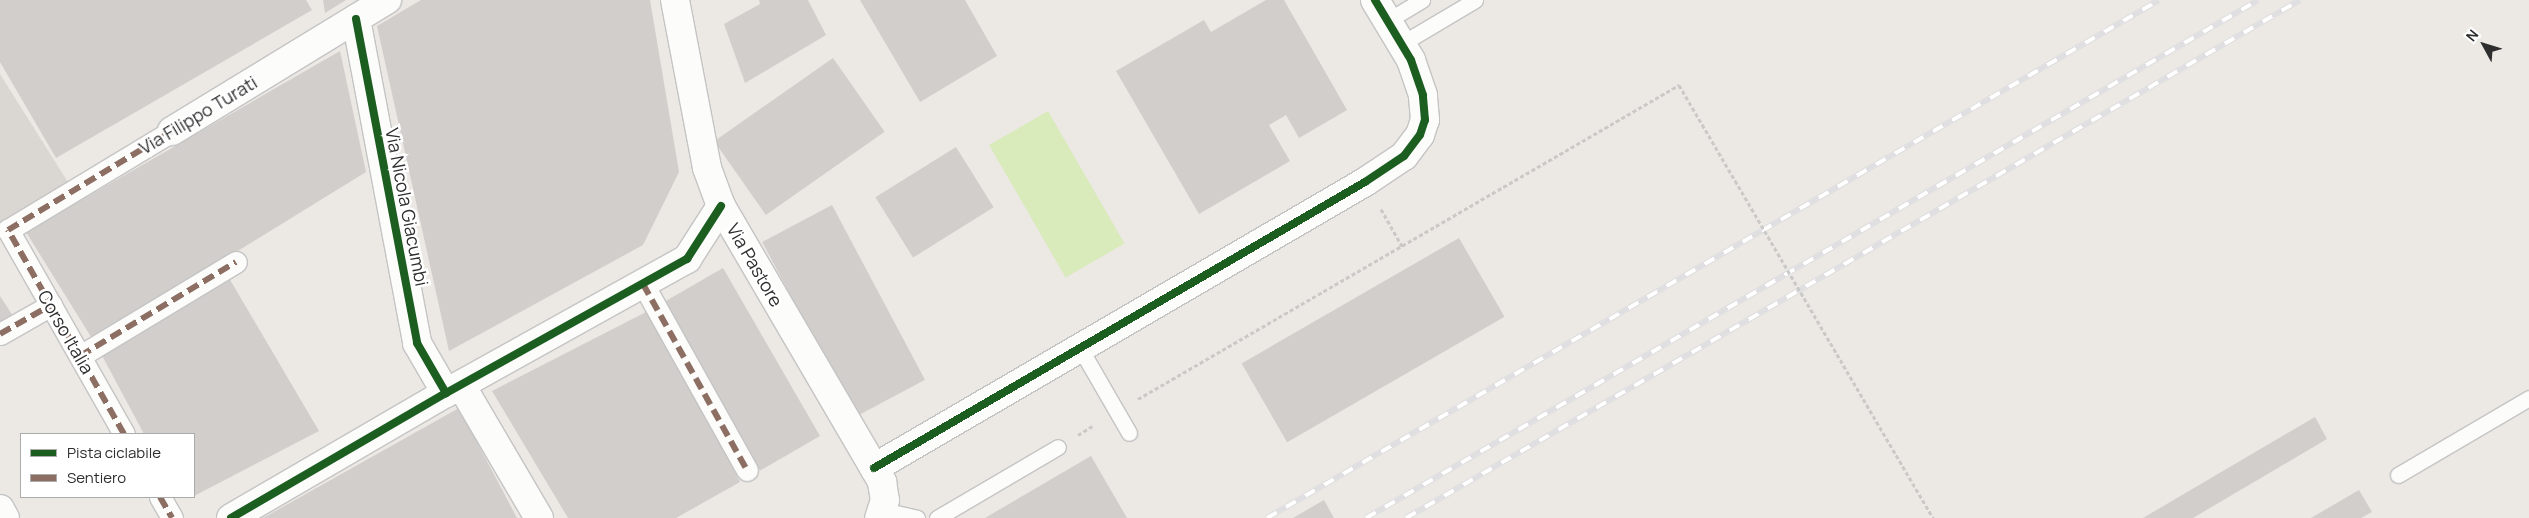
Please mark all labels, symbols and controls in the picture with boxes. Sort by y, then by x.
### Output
north arrow [2459,20,2509,70]
text: N [2461,25,2483,45]
street label: Via Filippo Turati [135,71,261,159]
street label: Via Nicola Giacumbi [381,126,433,288]
street label: Via Pastore [723,220,787,310]
street label: Corso Italia [33,286,99,378]
legend [20,433,195,498]
text: Pista ciclabile [67,442,161,463]
text: Sentiero [67,467,126,488]

